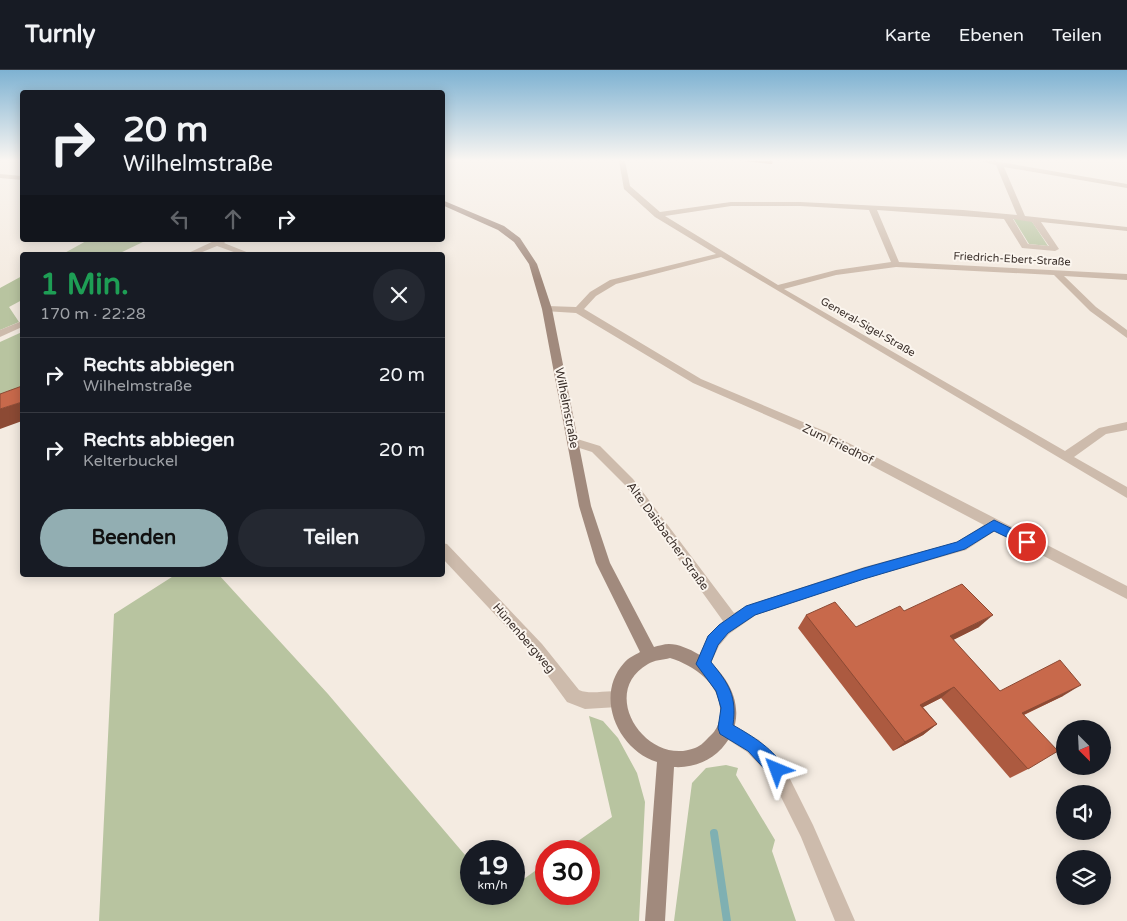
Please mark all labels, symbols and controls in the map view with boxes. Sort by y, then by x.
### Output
text: Turnly [25,20,95,49]
text: Karte [885,24,931,46]
text: Ebenen [959,24,1024,46]
text: Teilen [1052,24,1102,46]
text: 20 m [123,109,208,151]
icon: right [40,110,105,175]
text: Wilhelmstraße [123,151,273,177]
icon: left [166,205,194,233]
icon: ahead [219,205,247,233]
icon: right [272,205,300,233]
street label: Friedrich-Ebert-Straße [953,249,1071,269]
text: 1 Min. [40,266,129,303]
button: close [373,269,425,321]
street label: General-Sigel-Straße [818,295,918,359]
text: 170 m · 22:28 [40,304,146,324]
text: Rechts abbiegen [83,354,235,376]
icon: right [40,361,68,389]
text: 20 m [379,364,425,386]
street label: Wilhelmstraße [552,367,582,450]
text: Wilhelmstraße [83,376,192,396]
street label: Zum Friedhof [800,421,876,467]
text: Rechts abbiegen [83,429,235,451]
icon: right [40,436,68,464]
text: 20 m [379,439,425,461]
text: Kelterbuckel [83,451,178,471]
street label: Alte Daisbacher Straße [624,479,712,593]
button: Beenden [40,509,228,567]
button: Teilen [238,509,425,567]
pin [1006,521,1048,563]
icon: arrive [1013,528,1041,556]
street label: Hünenbergweg [490,600,558,676]
north arrow [1056,720,1111,775]
map controls [1056,720,1111,905]
position arrow [750,743,802,795]
button: sound [1056,785,1111,840]
speed limit sign: 30 [535,840,600,905]
button: layers [1056,850,1111,905]
text: 19 [477,851,508,881]
text: km/h [477,878,508,892]

